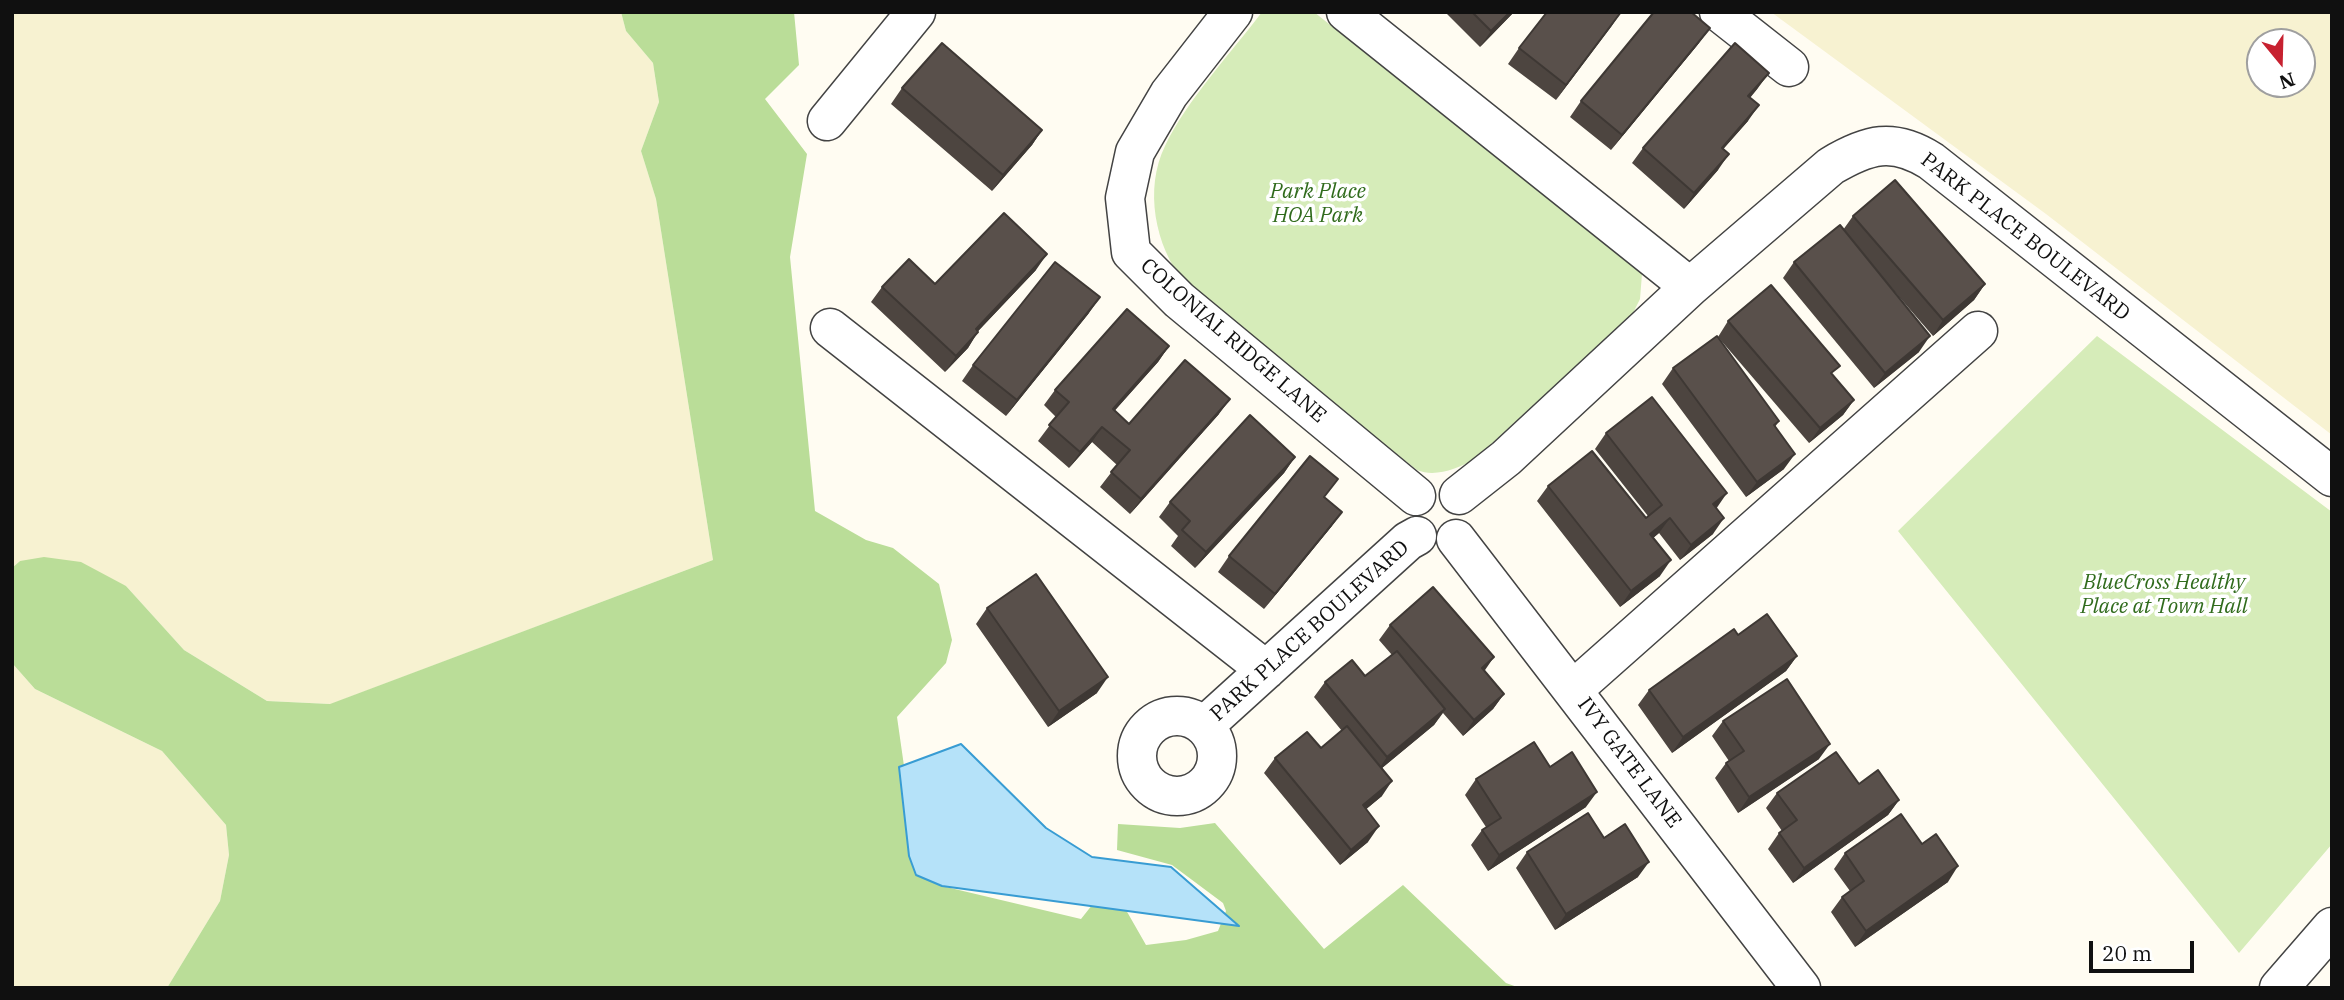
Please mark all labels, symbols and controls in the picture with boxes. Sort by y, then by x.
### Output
north arrow [2246,28,2316,98]
text: N [2276,67,2298,95]
street label: PARK PLACE BOULEVARD [1915,147,2135,327]
park label: Park Place HOA Park [1270,179,1366,229]
street label: COLONIAL RIDGE LANE [1135,254,1331,428]
street label: PARK PLACE BOULEVARD [1205,535,1415,727]
park label: BlueCross Healthy Place at Town Hall [2080,570,2248,620]
street label: IVY GATE LANE [1572,693,1686,833]
scale bar [2092,926,2197,970]
text: 20 m [2102,939,2152,967]

